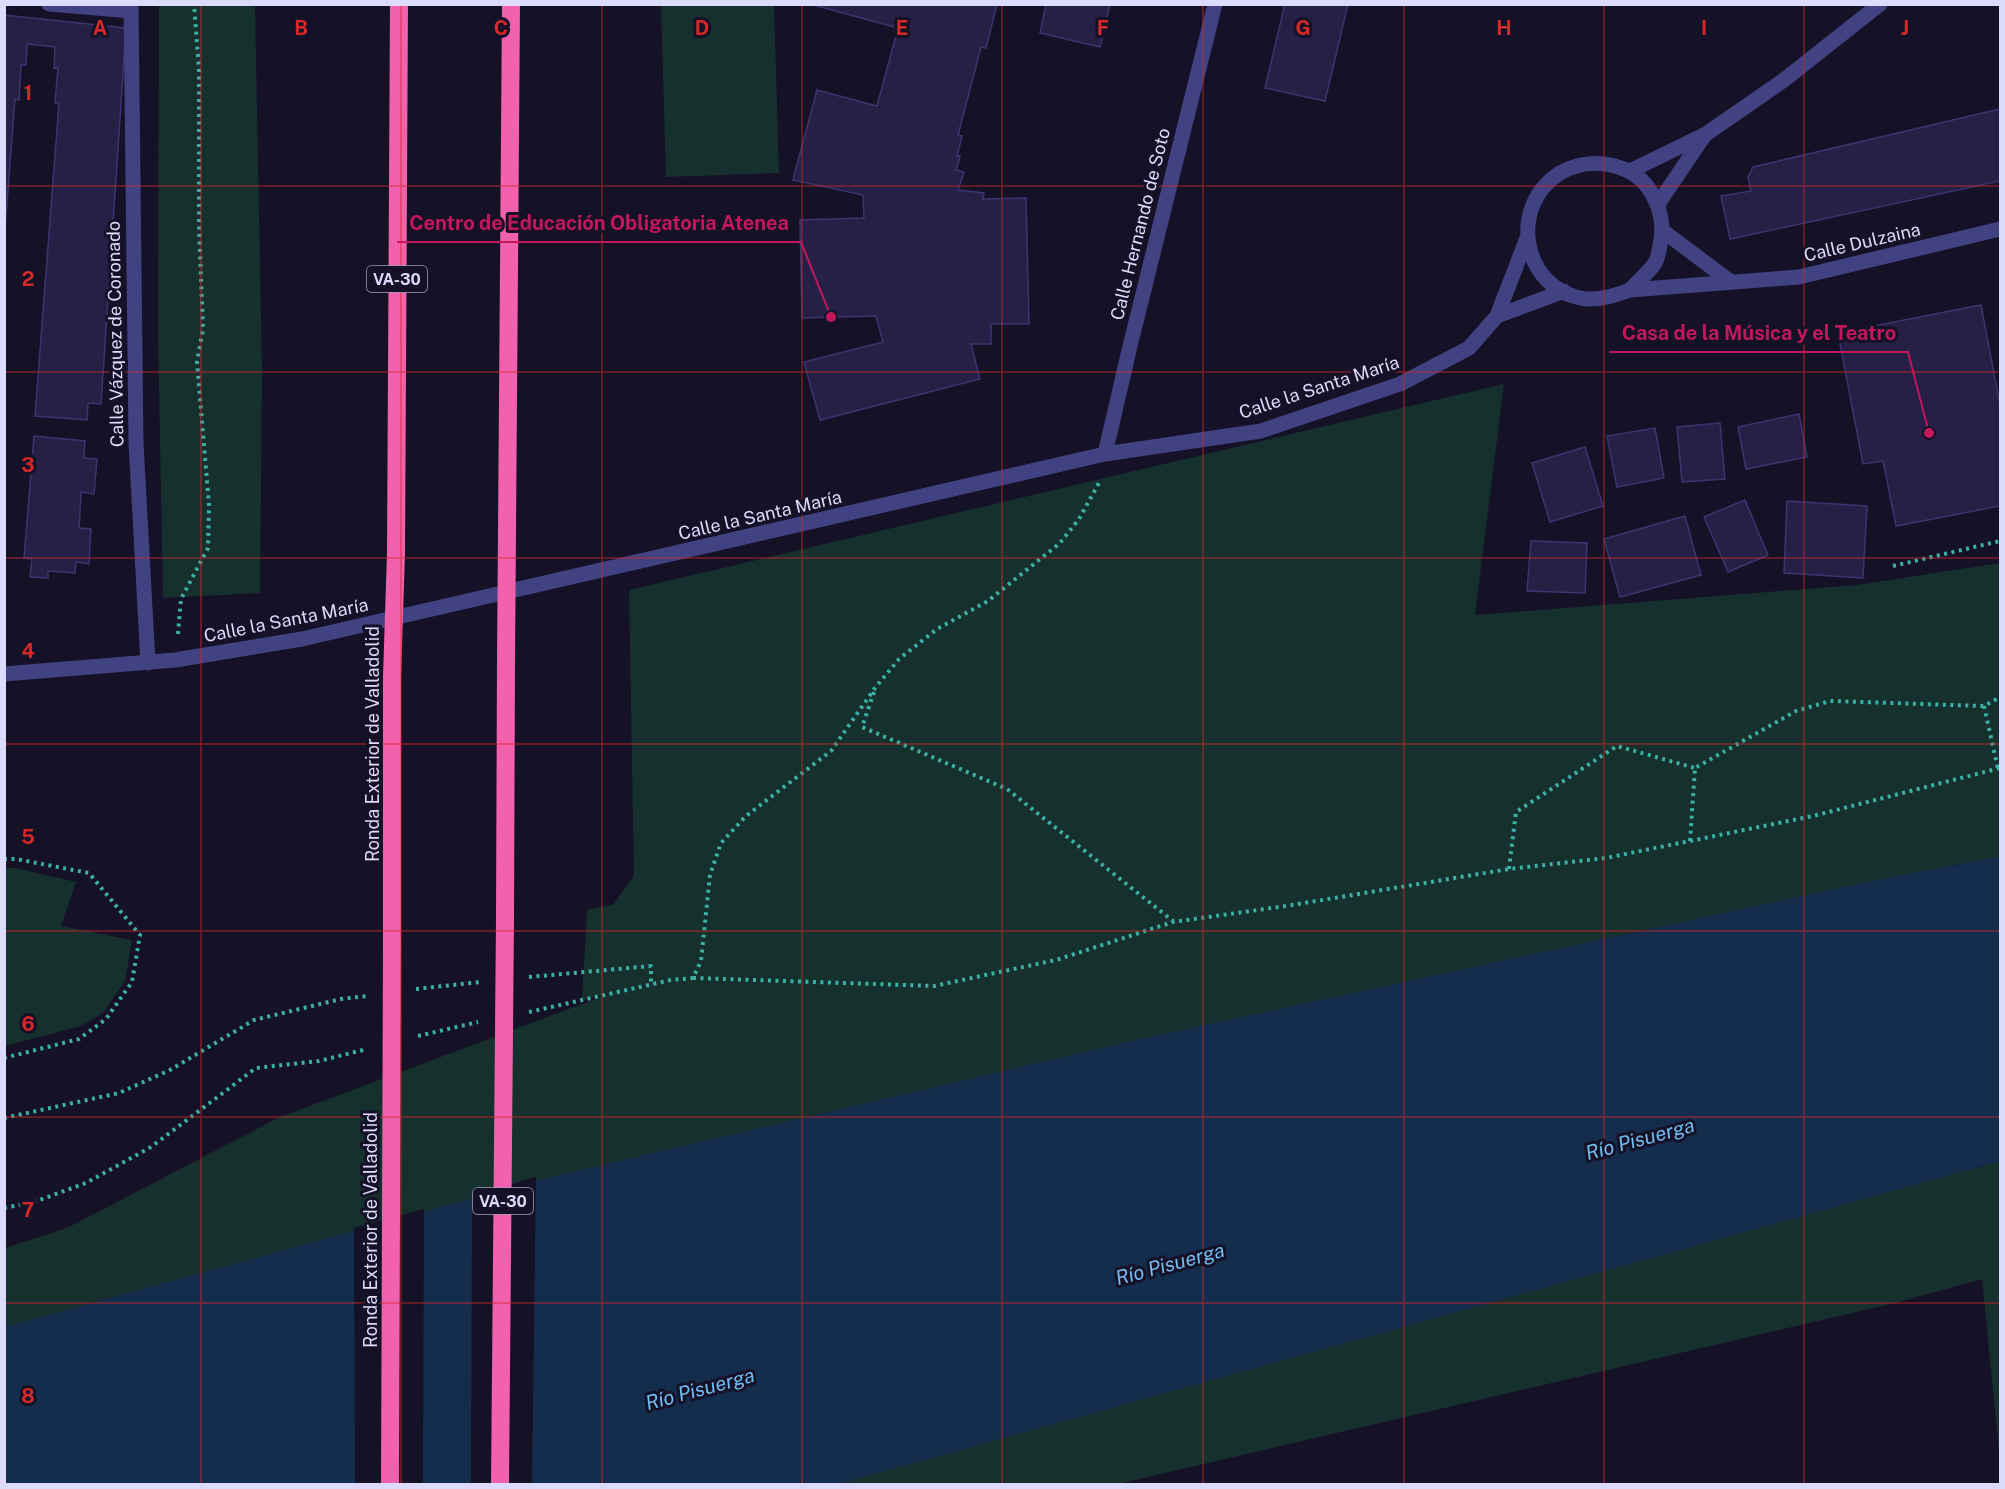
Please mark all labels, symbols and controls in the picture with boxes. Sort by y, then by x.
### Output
text: A [93,16,107,40]
text: B [294,16,308,40]
text: C [494,16,508,40]
text: D [695,16,709,40]
text: E [896,16,908,40]
text: F [1097,16,1109,40]
text: G [1295,16,1311,40]
text: H [1496,16,1512,40]
text: I [1701,16,1707,40]
text: J [1901,16,1909,40]
text: 1 [24,81,32,105]
street label: Calle Hernando de Soto [1106,126,1174,322]
callout: Centro de Educación Obligatoria Atenea [397,204,801,242]
text: Centro de Educación Obligatoria Atenea [409,211,789,235]
street label: Calle Dulzaina [1802,218,1922,266]
street label: Calle Vázquez de Coronado [103,221,127,447]
road number: VA-30 [367,266,427,292]
text: 2 [22,267,34,291]
callout: Casa de la Música y el Teatro [1609,314,1908,352]
text: Casa de la Música y el Teatro [1622,321,1896,345]
street label: Calle la Santa María [1236,351,1402,423]
text: 3 [21,453,35,477]
street label: Calle la Santa María [676,486,844,544]
street label: Calle la Santa María [202,594,370,646]
street label: Ronda Exterior de Valladolid [362,626,383,862]
text: 4 [21,639,35,663]
text: 5 [21,825,35,849]
text: 6 [21,1012,35,1036]
street label: Ronda Exterior de Valladolid [360,1112,381,1348]
water label: Río Pisuerga [1583,1113,1697,1165]
road number: VA-30 [473,1188,533,1214]
text: 7 [22,1198,34,1222]
water label: Río Pisuerga [1113,1238,1227,1290]
water label: Río Pisuerga [643,1363,757,1415]
text: 8 [21,1384,35,1408]

